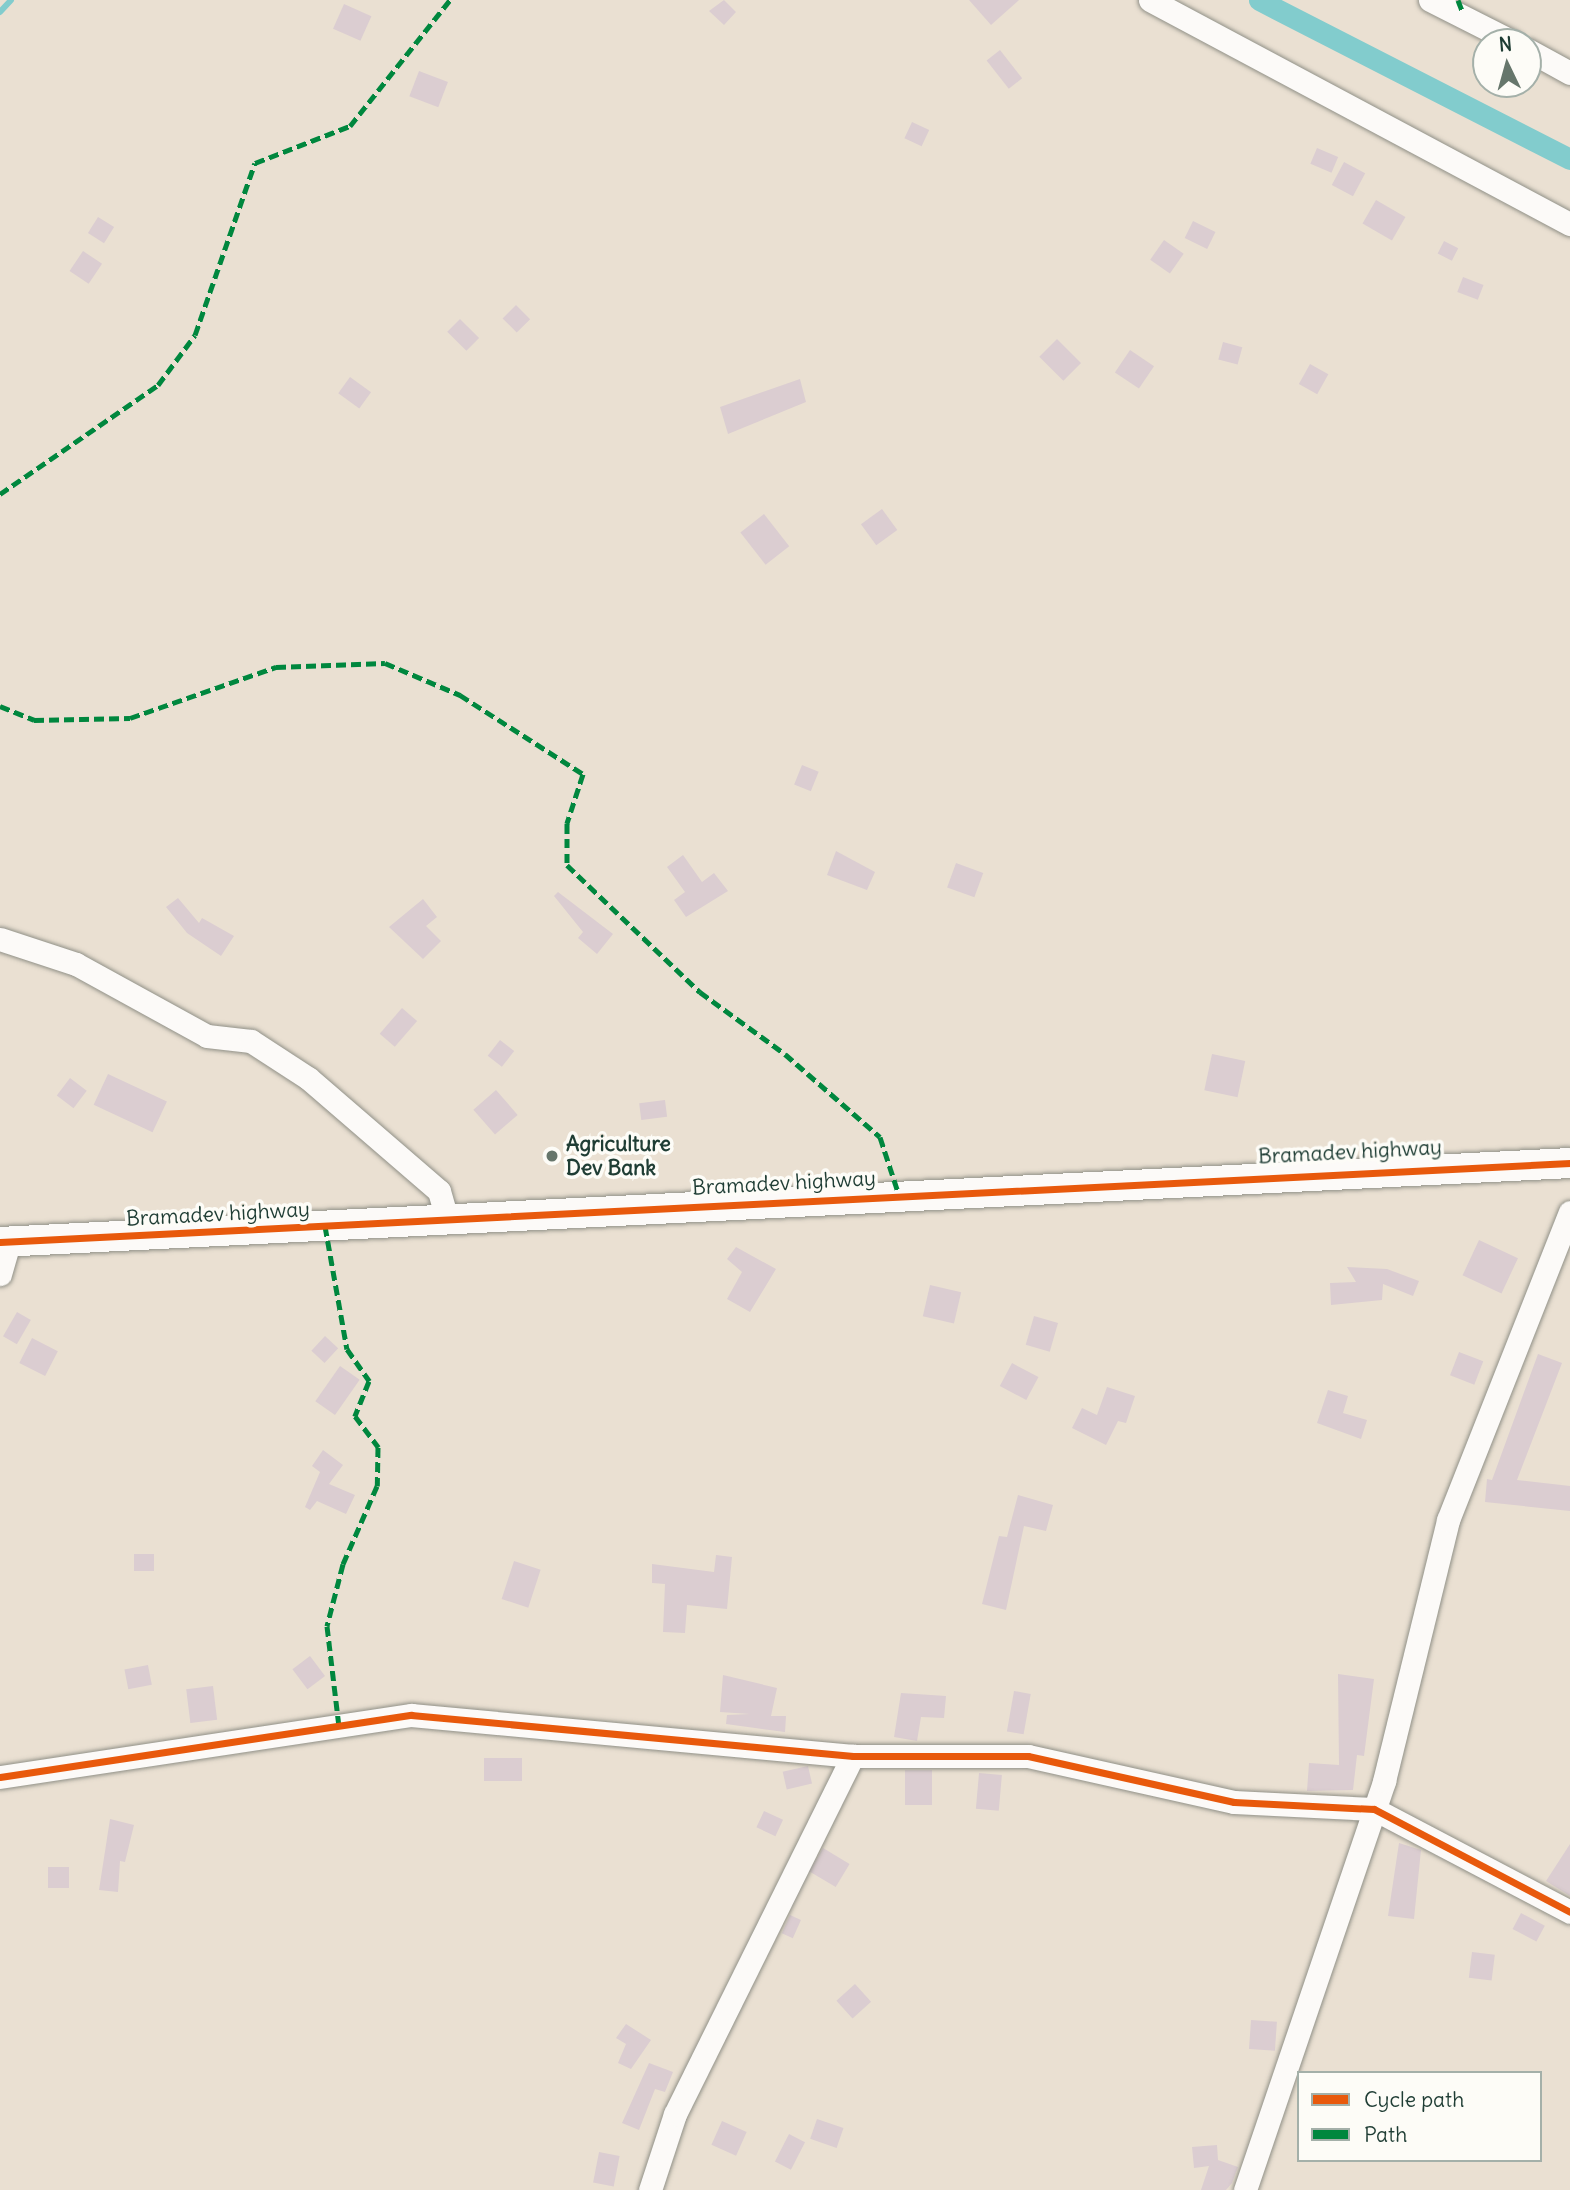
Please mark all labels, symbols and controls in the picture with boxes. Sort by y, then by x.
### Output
north arrow [1472,28,1542,98]
text: N [1498,32,1513,57]
place label: Agriculture Dev Bank [566,1131,671,1181]
street label: Bramadev highway [1257,1135,1443,1169]
marker: Agriculture Dev Bank [544,1148,560,1164]
street label: Bramadev highway [691,1166,877,1200]
street label: Bramadev highway [125,1197,311,1231]
legend [1297,2071,1542,2162]
text: Cycle path [1364,2086,1464,2113]
text: Path [1364,2121,1407,2148]

